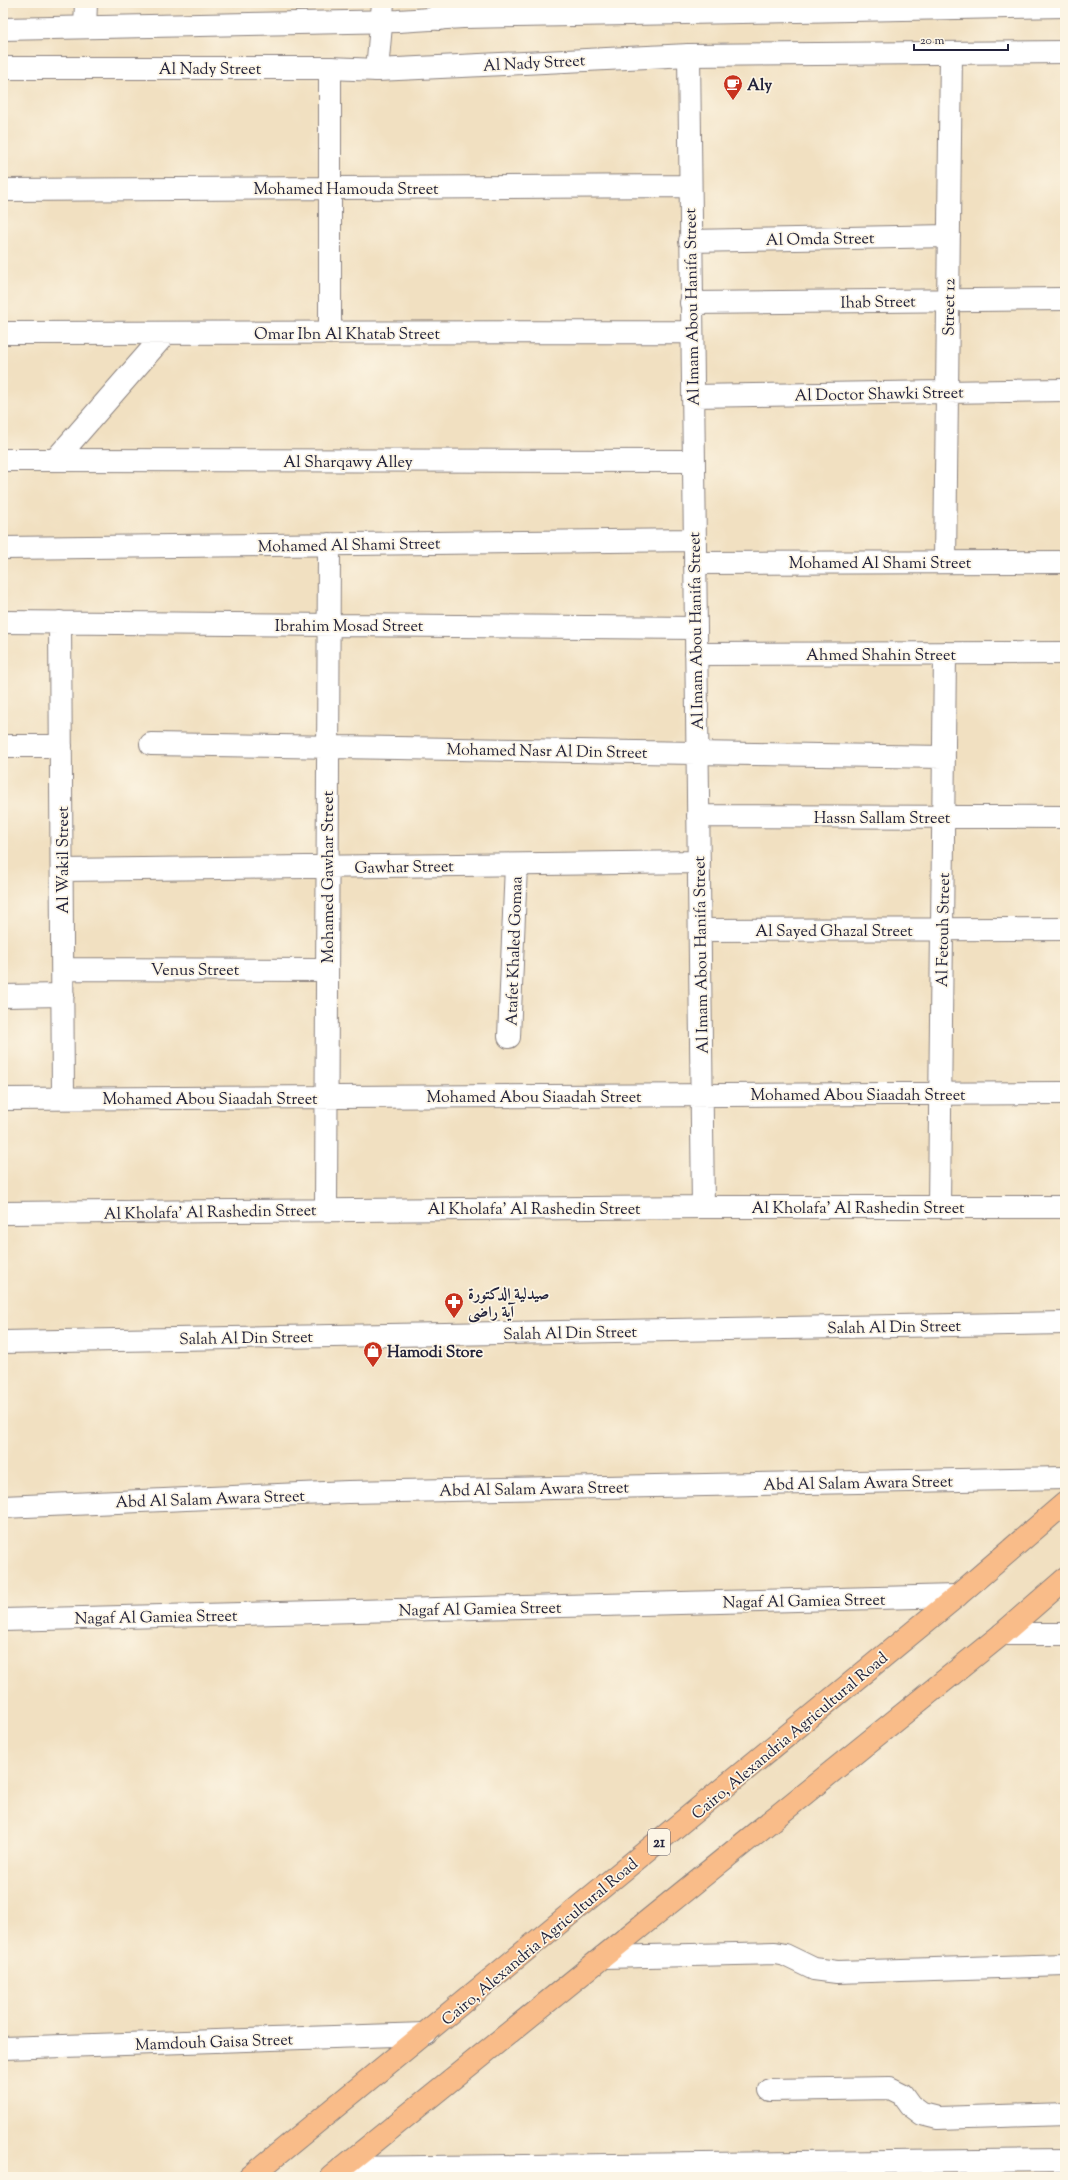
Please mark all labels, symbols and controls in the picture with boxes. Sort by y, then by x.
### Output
scale bar [914,26,1008,52]
text: 20 m [920,32,945,50]
street label: Al Nady Street [482,50,586,79]
street label: Al Nady Street [159,59,262,82]
cafe icon: Aly [722,73,744,101]
place label: Aly [747,75,772,98]
street label: Mohamed Hamouda Street [253,179,439,202]
street label: Al Imam Abou Hanifa Street [680,207,707,406]
street label: Al Omda Street [765,228,875,253]
street label: Street 12 [938,278,963,336]
street label: Ihab Street [840,291,916,316]
street label: Omar Ibn Al Khatab Street [254,324,440,347]
street label: Al Doctor Shawki Street [794,383,964,408]
street label: Al Sharqawy Alley [283,452,413,475]
street label: Al Imam Abou Hanifa Street [684,531,711,730]
street label: Mohamed Al Shami Street [258,533,441,560]
street label: Mohamed Al Shami Street [789,553,972,576]
street label: Ibrahim Mosad Street [275,616,424,639]
street label: Ahmed Shahin Street [806,645,956,668]
street label: Mohamed Nasr Al Din Street [446,739,648,766]
street label: Mohamed Gawhar Street [318,790,341,963]
street label: Al Wakil Street [53,806,76,914]
street label: Hassn Sallam Street [814,808,951,831]
street label: Al Imam Abou Hanifa Street [689,855,716,1054]
street label: Gawhar Street [354,856,454,881]
street label: Al Fetouh Street [932,872,957,987]
street label: Atafet Khaled Gomaa [501,875,530,1026]
street label: Al Sayed Ghazal Street [755,921,913,944]
street label: Venus Street [151,960,240,983]
street label: Mohamed Abou Siaadah Street [751,1085,966,1108]
street label: Mohamed Abou Siaadah Street [427,1087,642,1110]
street label: Mohamed Abou Siaadah Street [103,1089,318,1112]
street label: Al Kholafa' Al Rashedin Street [752,1198,965,1221]
street label: Al Kholafa' Al Rashedin Street [428,1199,641,1222]
street label: Al Kholafa' Al Rashedin Street [103,1200,317,1227]
place label: صيدلية الدكتورة آية راضى [468,1284,549,1325]
pharmacy icon: صيدلية الدكتورة آية راضى [443,1291,465,1319]
street label: Salah Al Din Street [827,1316,962,1341]
street label: Salah Al Din Street [503,1322,638,1347]
street label: Salah Al Din Street [179,1327,314,1352]
shop icon: Hamodi Store [362,1340,384,1368]
place label: Hamodi Store [387,1342,484,1365]
street label: Abd Al Salam Awara Street [763,1471,954,1498]
street label: Abd Al Salam Awara Street [439,1477,630,1504]
street label: Abd Al Salam Awara Street [115,1486,306,1515]
street label: Nagaf Al Gamiea Street [723,1590,886,1615]
street label: Nagaf Al Gamiea Street [399,1598,562,1623]
street label: Nagaf Al Gamiea Street [75,1606,238,1631]
street label: Cairo, Alexandria Agricultural Road [687,1648,894,1826]
road number: 21 [648,1829,670,1855]
street label: Cairo, Alexandria Agricultural Road [437,1854,644,2032]
street label: Mamdouh Gaisa Street [135,2029,294,2058]

